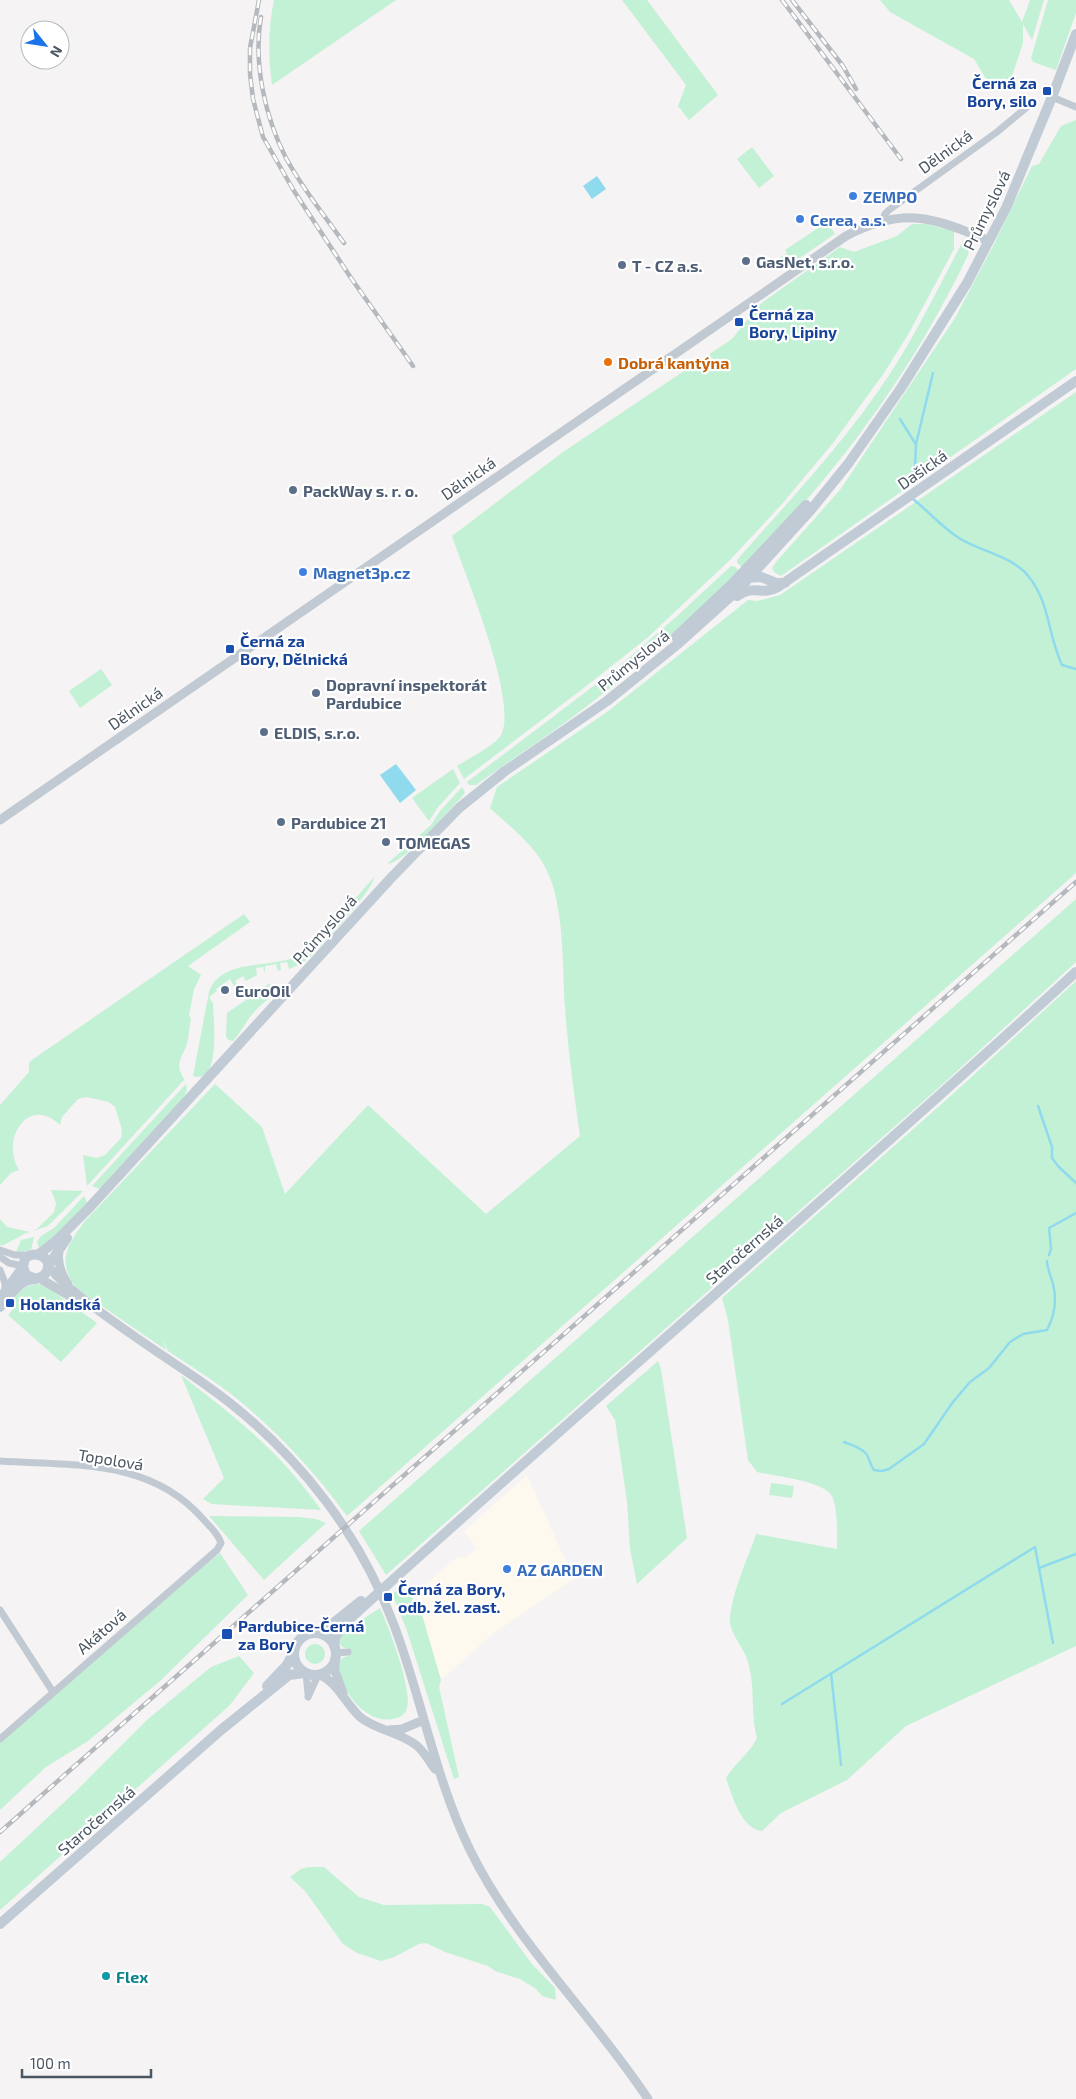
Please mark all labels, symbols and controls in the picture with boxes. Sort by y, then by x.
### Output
north arrow [20,20,70,70]
text: N [47,43,67,60]
place label: Černá za Bory, silo [967,73,1037,111]
marker: Černá za Bory, silo [1041,85,1053,97]
street label: Dělnická [914,125,976,177]
street label: Průmyslová [958,167,1014,253]
place label: ZEMPO [863,187,917,206]
marker: ZEMPO [847,190,859,202]
place label: Cerea, a.s. [810,210,886,229]
marker: Cerea, a.s. [794,213,806,225]
place label: GasNet, s.r.o. [756,252,854,271]
marker: GasNet, s.r.o. [740,255,752,267]
place label: T - CZ a.s. [632,256,703,275]
marker: T - CZ a.s. [616,259,628,271]
place label: Černá za Bory, Lipiny [749,304,837,342]
marker: Černá za Bory, Lipiny [733,316,745,328]
place label: Dobrá kantýna [618,353,729,373]
marker: Dobrá kantýna [602,356,614,368]
street label: Dašická [894,445,950,493]
street label: Dělnická [437,452,499,504]
place label: PackWay s. r. o. [303,481,418,501]
marker: PackWay s. r. o. [287,484,299,496]
place label: Magnet3p.cz [313,563,410,582]
marker: Magnet3p.cz [297,566,309,578]
street label: Průmyslová [593,625,673,695]
place label: Černá za Bory, Dělnická [240,631,348,669]
marker: Černá za Bory, Dělnická [224,643,236,655]
place label: Dopravní inspektorát Pardubice [326,675,487,712]
street label: Dělnická [104,682,166,734]
marker: Dopravní inspektorát Pardubice [310,687,322,699]
place label: ELDIS, s.r.o. [274,723,360,742]
marker: ELDIS, s.r.o. [258,726,270,738]
place label: Pardubice 21 [291,813,386,832]
marker: Pardubice 21 [275,816,287,828]
place label: TOMEGAS [396,833,470,852]
marker: TOMEGAS [380,836,392,848]
street label: Průmyslová [288,890,360,968]
place label: EuroOil [235,981,291,1000]
marker: EuroOil [219,984,231,996]
street label: Staročernská [701,1210,787,1288]
place label: Holandská [20,1294,101,1313]
marker: Holandská [4,1297,16,1309]
street label: Topolová [77,1444,145,1474]
place label: AZ GARDEN [517,1560,603,1579]
marker: AZ GARDEN [501,1563,513,1575]
place label: Černá za Bory, odb. žel. zast. [398,1579,506,1616]
marker: Černá za Bory, odb. žel. zast. [382,1591,394,1603]
street label: Akátová [72,1604,130,1658]
place label: Pardubice-Černá za Bory [238,1616,364,1654]
marker: Pardubice-Černá za Bory [220,1627,234,1641]
street label: Staročernská [53,1781,139,1859]
place label: Flex [116,1967,148,1986]
marker: Flex [100,1970,112,1982]
scale bar [22,2046,151,2078]
text: 100 m [30,2054,71,2072]

